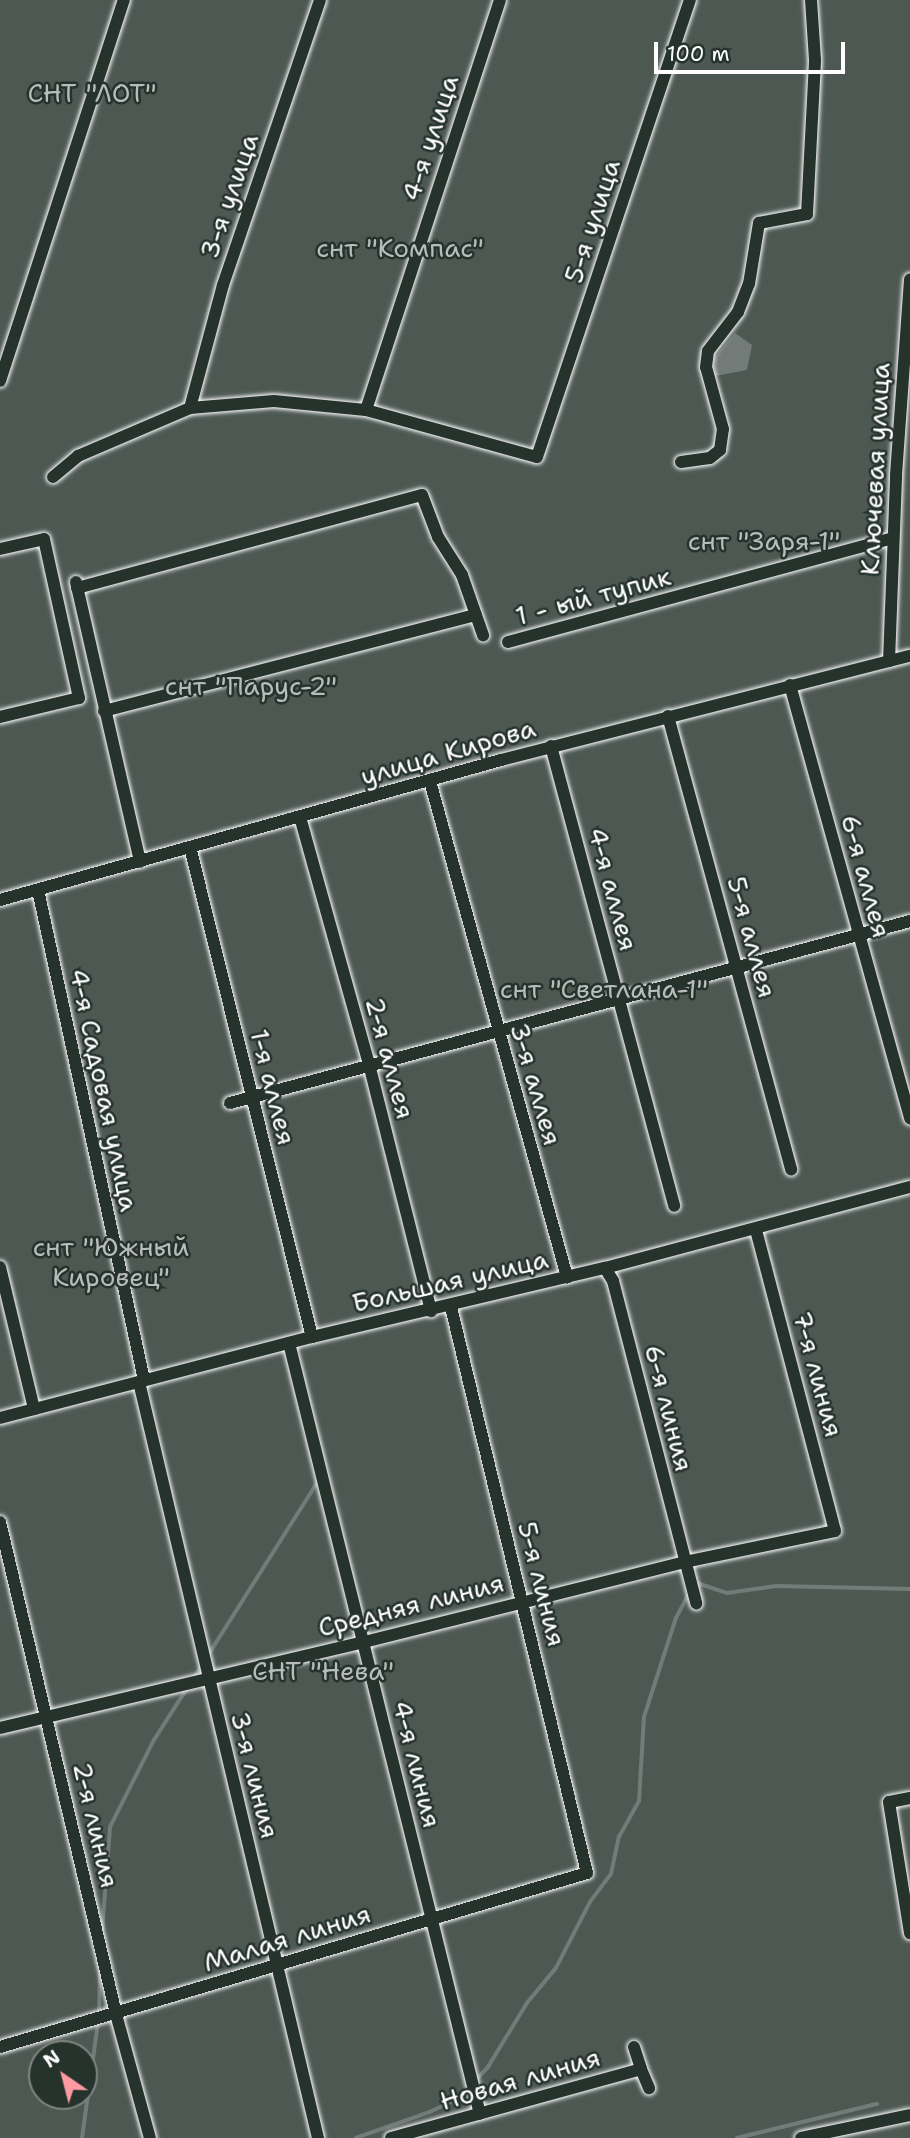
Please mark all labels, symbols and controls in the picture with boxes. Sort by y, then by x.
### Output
scale bar [658,28,849,72]
text: 100 m [667,40,730,68]
street label: 4-я улица [395,71,465,205]
park label: СНТ "ЛОТ" [27,77,157,109]
street label: 3-я улица [193,129,265,263]
street label: 5-я улица [557,155,627,287]
park label: снт "Компас" [316,232,484,264]
street label: Ключевая улица [854,362,896,576]
park label: снт "Заря-1" [688,525,840,557]
street label: 1 - ый тупик [512,560,674,632]
park label: снт "Парус-2" [165,670,337,702]
street label: улица Кирова [357,712,539,792]
street label: 6-я аллея [835,811,897,941]
street label: 4-я аллея [582,824,644,954]
street label: 5-я аллея [721,873,783,1001]
street label: 4-я Садовая улица [63,966,145,1214]
park label: снт "Светлана-1" [500,973,708,1005]
street label: 2-я аллея [359,994,421,1122]
street label: 3-я аллея [504,1019,568,1149]
street label: 1-я аллея [244,1026,302,1148]
park label: снт "Южный Кировец" [33,1231,189,1292]
street label: Большая улица [349,1243,551,1319]
street label: 7-я линия [786,1308,850,1440]
street label: 6-я линия [638,1341,700,1475]
street label: 5-я линия [511,1518,573,1650]
street label: Средняя линия [315,1567,507,1643]
park label: СНТ "Нева" [252,1655,394,1687]
street label: 4-я линия [386,1697,448,1831]
street label: 3-я линия [224,1708,286,1842]
street label: 2-я линия [66,1759,126,1891]
street label: Малая линия [200,1898,374,1978]
north arrow [28,2040,98,2110]
street label: Новая линия [436,2041,604,2117]
text: N [38,2044,65,2074]

